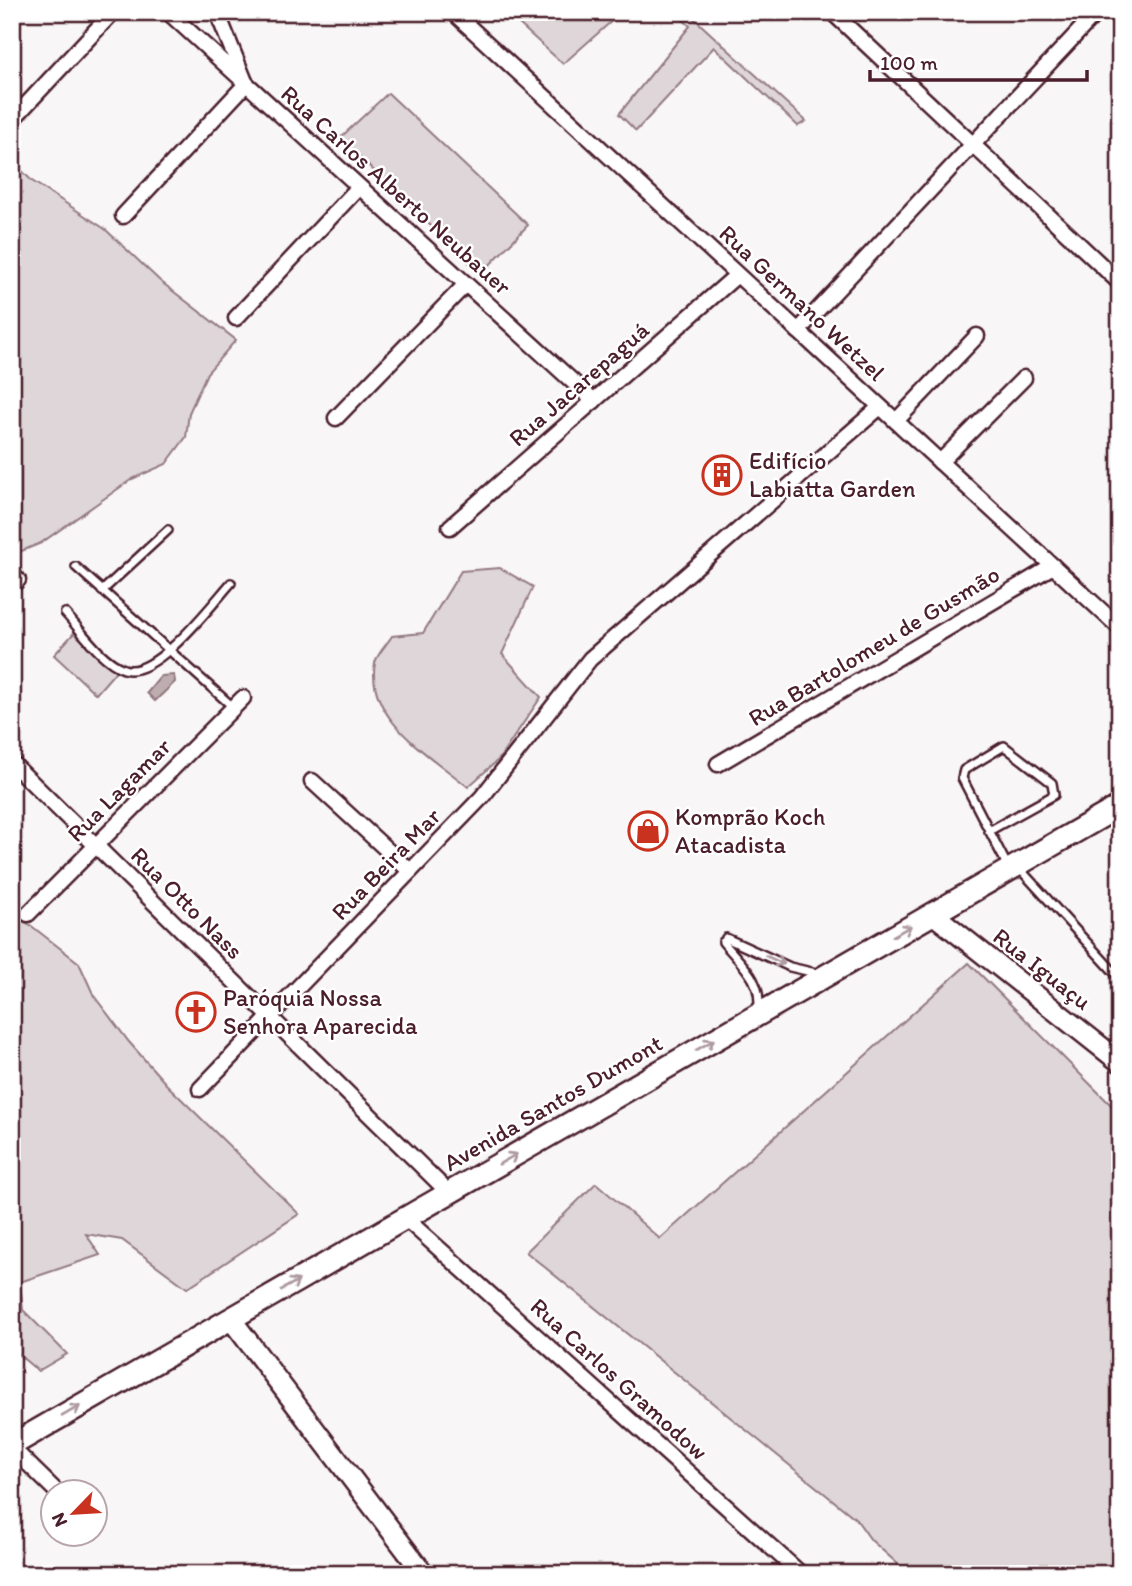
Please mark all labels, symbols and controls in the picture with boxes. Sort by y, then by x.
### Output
scale bar [870,38,1086,82]
text: 100 m [880,50,938,75]
street label: Rua Carlos Alberto Neubauer [275,79,518,301]
street label: Rua Germano Wetzel [713,218,891,387]
street label: Rua Jacarepaguá [503,315,655,452]
place label: Edifício Labiatta Garden [749,446,916,503]
building icon: Edifício Labiatta Garden [701,454,743,496]
street label: Rua Bartolomeu de Gusmão [743,559,1005,732]
street label: Rua Lagamar [61,731,177,848]
street label: Rua Beira Mar [325,801,446,926]
place label: Komprão Koch Atacadista [675,802,825,859]
shop icon: Komprão Koch Atacadista [627,810,669,852]
street label: Rua Otto Nass [125,840,250,965]
street label: Rua Iguaçu [987,921,1097,1016]
one-way arrow [892,924,912,938]
one-way arrow [764,954,785,967]
place label: Paróquia Nossa Senhora Aparecida [223,983,418,1040]
church icon: Paróquia Nossa Senhora Aparecida [175,991,217,1033]
street label: Avenida Santos Dumont [438,1028,667,1177]
one-way arrow [694,1038,715,1051]
one-way arrow [497,1152,518,1165]
one-way arrow [279,1278,299,1292]
street label: Rua Carlos Gramodow [525,1291,714,1466]
one-way arrow [61,1404,81,1418]
north arrow [38,1478,108,1548]
text: N [46,1509,72,1531]

